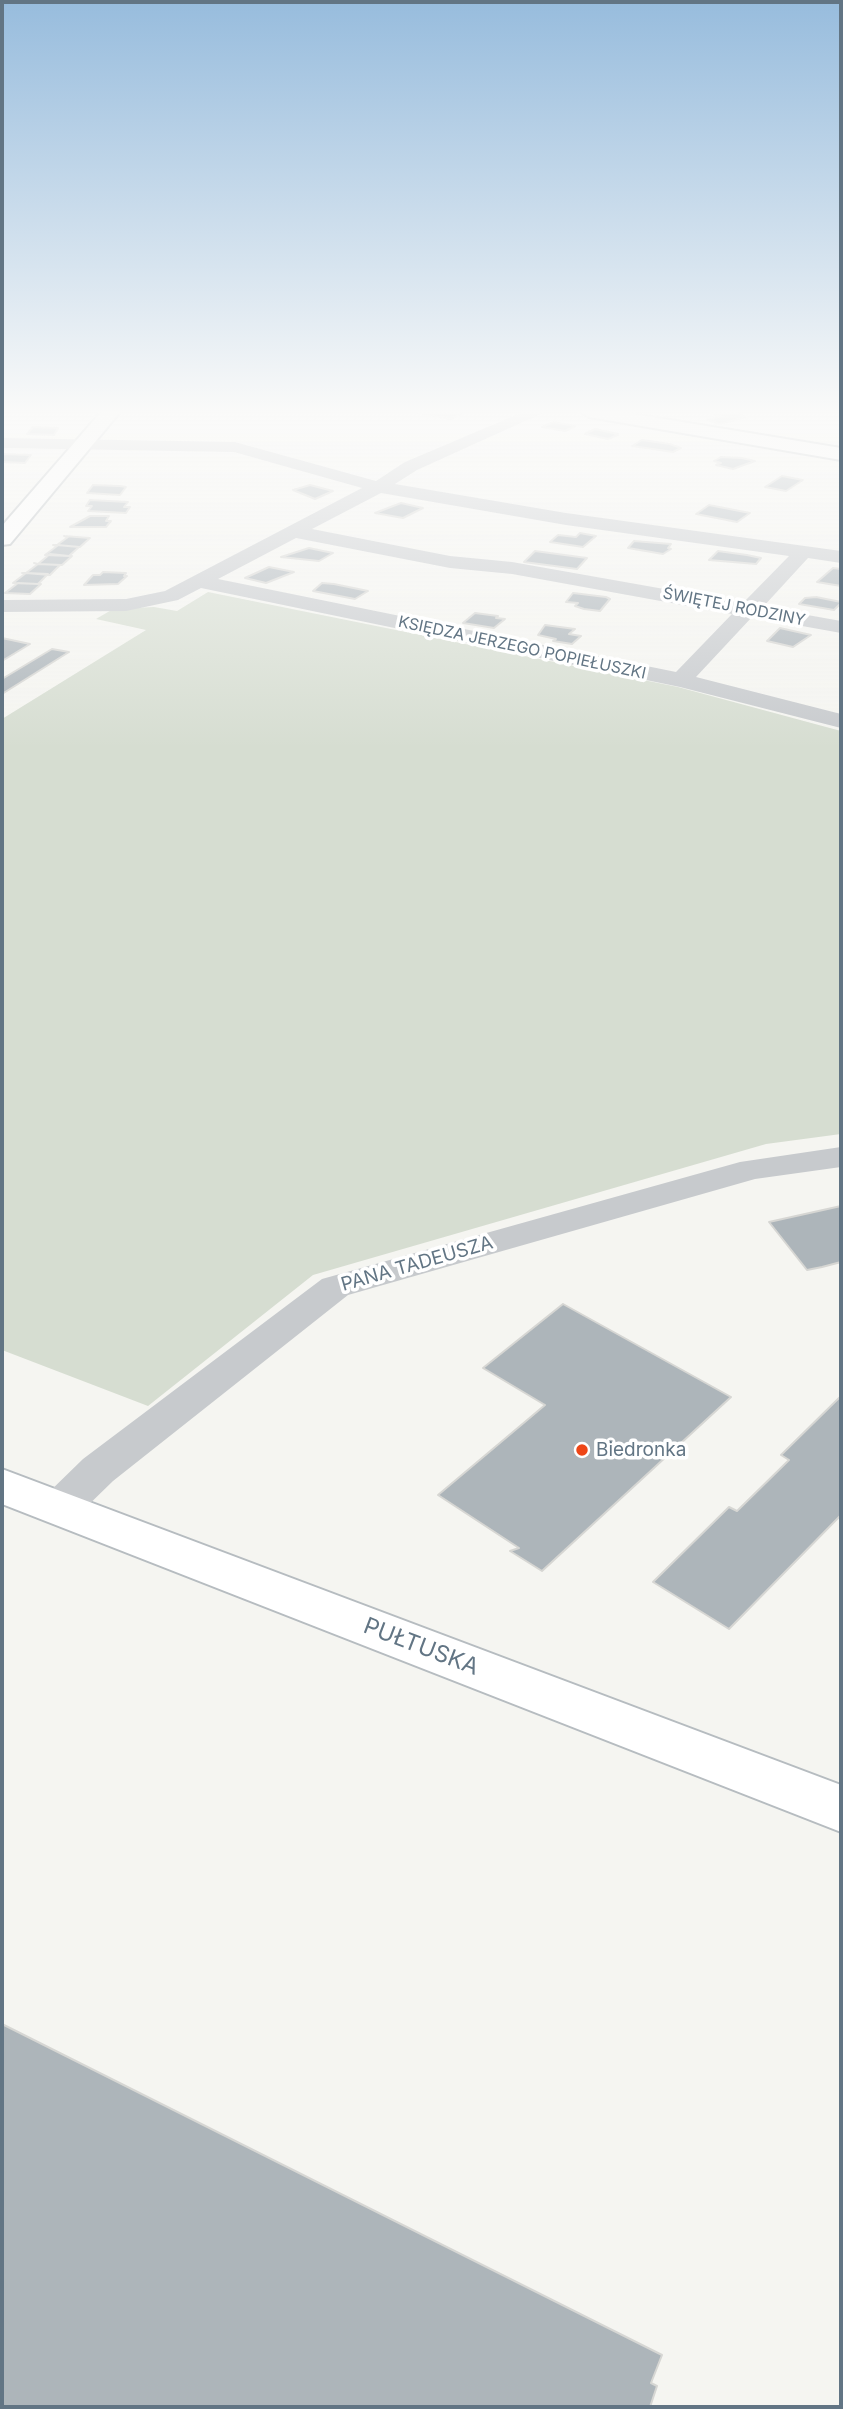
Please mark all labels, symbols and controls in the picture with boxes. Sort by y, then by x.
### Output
street label: ŚWIĘTEJ RODZINY [661,584,807,630]
street label: KSIĘDZA JERZEGO POPIEŁUSZKI [396,612,648,684]
street label: PANA TADEUSZA [338,1231,496,1297]
place label: Biedronka [596,1439,686,1461]
marker: Biedronka [574,1442,590,1458]
street label: PUŁTUSKA [359,1612,483,1682]

